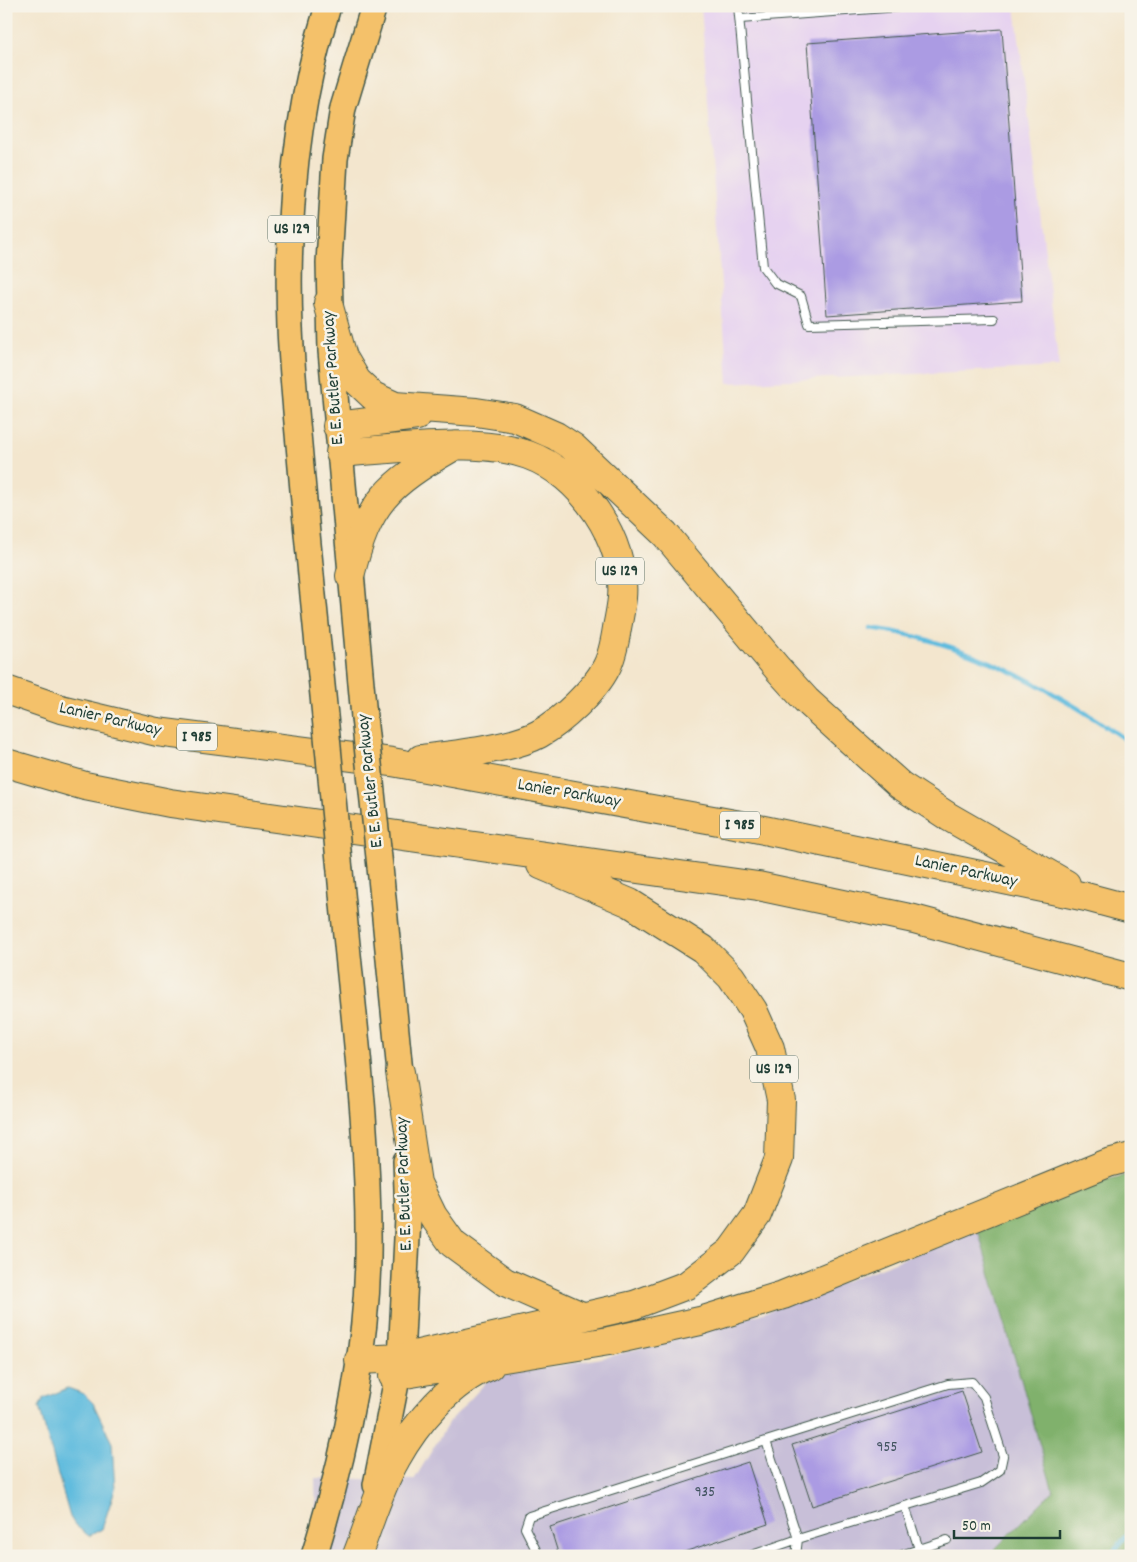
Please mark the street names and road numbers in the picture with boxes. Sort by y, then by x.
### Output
road number: US 129 [268,215,316,242]
street label: E. E. Butler Parkway [317,309,351,446]
road number: US 129 [596,558,644,584]
street label: Lanier Parkway [56,696,164,744]
street label: E. E. Butler Parkway [351,712,390,849]
road number: I 985 [177,724,217,750]
street label: Lanier Parkway [516,773,623,815]
road number: I 985 [720,812,760,838]
street label: Lanier Parkway [912,849,1020,895]
road number: US 129 [750,1056,798,1082]
street label: E. E. Butler Parkway [390,1116,420,1252]

